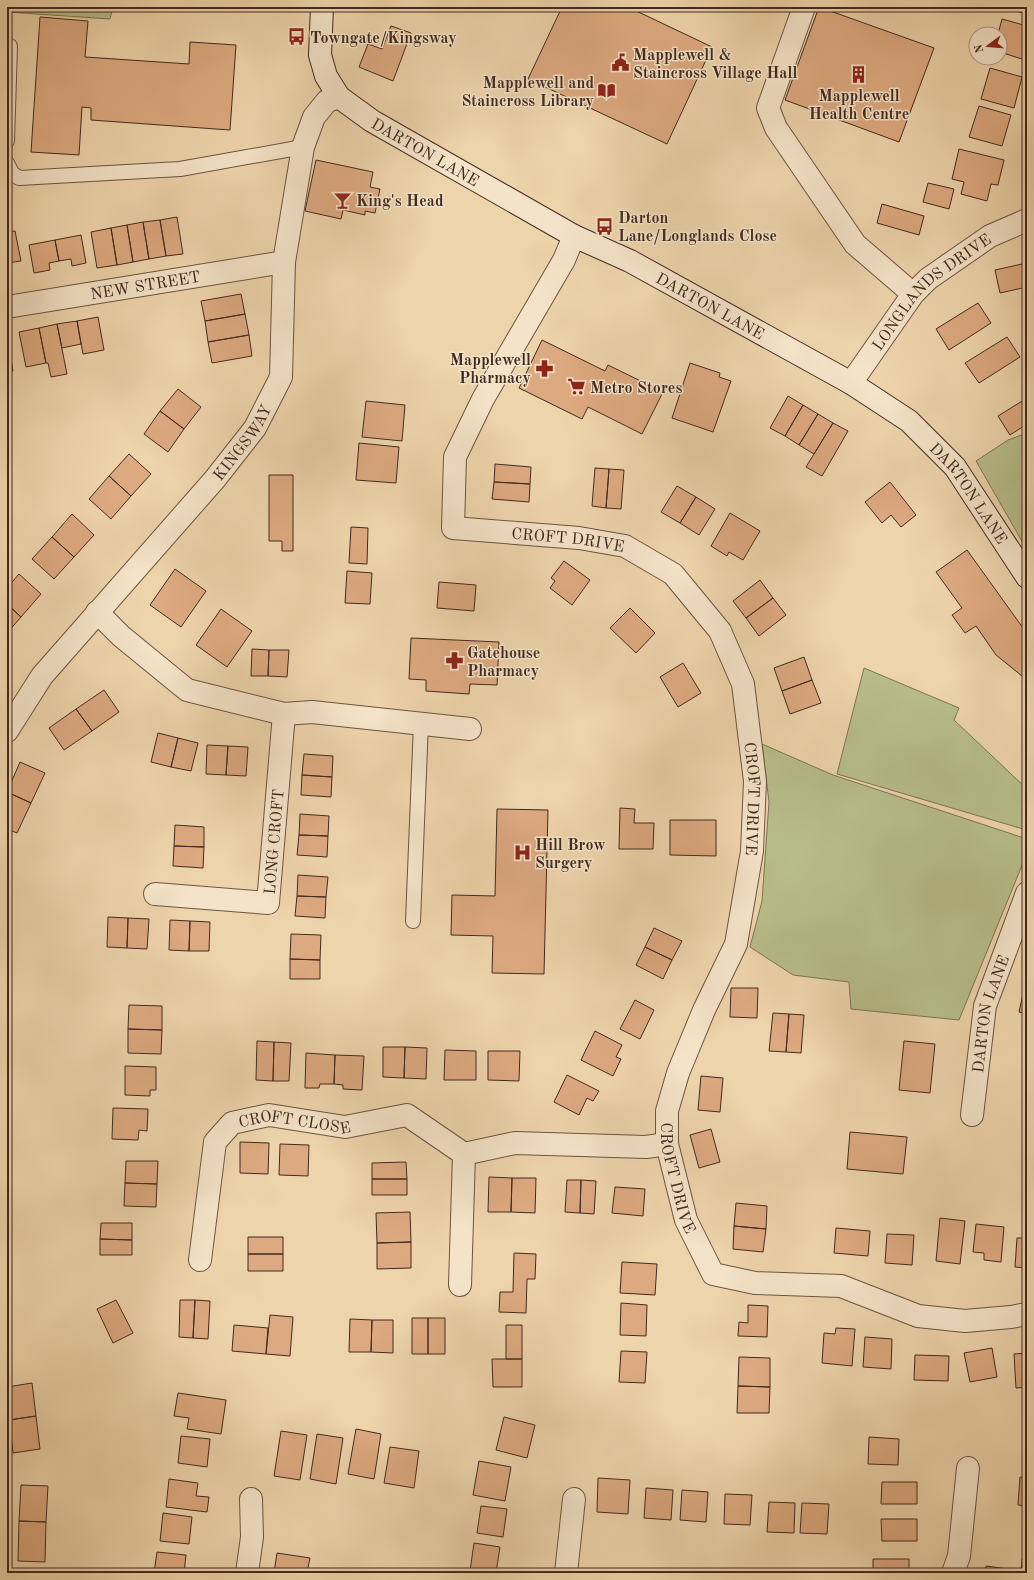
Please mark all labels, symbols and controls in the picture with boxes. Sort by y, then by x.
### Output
north arrow [968,26,1008,66]
bus stop icon: Towngate/Kingsway [287,27,307,47]
place label: Towngate/Kingsway [310,31,457,47]
text: N [973,42,986,54]
place label: Mapplewell & Staincross Village Hall [633,48,797,82]
public building icon: Mapplewell & Staincross Village Hall [610,53,630,73]
building icon: Mapplewell Health Centre [849,64,869,84]
place label: Mapplewell and Staincross Library [461,76,594,110]
library icon: Mapplewell and Staincross Library [597,81,617,101]
place label: Mapplewell Health Centre [809,89,909,123]
street label: DARTON LANE [368,116,481,190]
bar icon: King's Head [333,190,353,210]
place label: King's Head [356,194,444,210]
place label: Darton Lane/Longlands Close [618,211,777,245]
bus stop icon: Darton Lane/Longlands Close [595,216,615,236]
street label: LONGLANDS DRIVE [870,232,995,354]
street label: NEW STREET [89,270,202,303]
street label: DARTON LANE [653,271,766,343]
place label: Mapplewell Pharmacy [450,353,531,387]
pharmacy icon: Mapplewell Pharmacy [534,358,554,378]
supermarket icon: Metro Stores [567,377,587,397]
place label: Metro Stores [590,381,682,397]
street label: KINGSWAY [211,402,276,484]
street label: DARTON LANE [926,441,1009,547]
street label: CROFT DRIVE [511,527,626,556]
place label: Gatehouse Pharmacy [467,646,540,680]
pharmacy icon: Gatehouse Pharmacy [444,651,464,671]
street label: CROFT DRIVE [740,741,762,856]
street label: LONG CROFT [263,788,288,895]
place label: Hill Brow Surgery [535,838,606,872]
hospital icon: Hill Brow Surgery [512,843,532,863]
street label: DARTON LANE [971,954,1013,1074]
street label: CROFT CLOSE [237,1109,352,1138]
street label: CROFT DRIVE [657,1122,698,1237]

